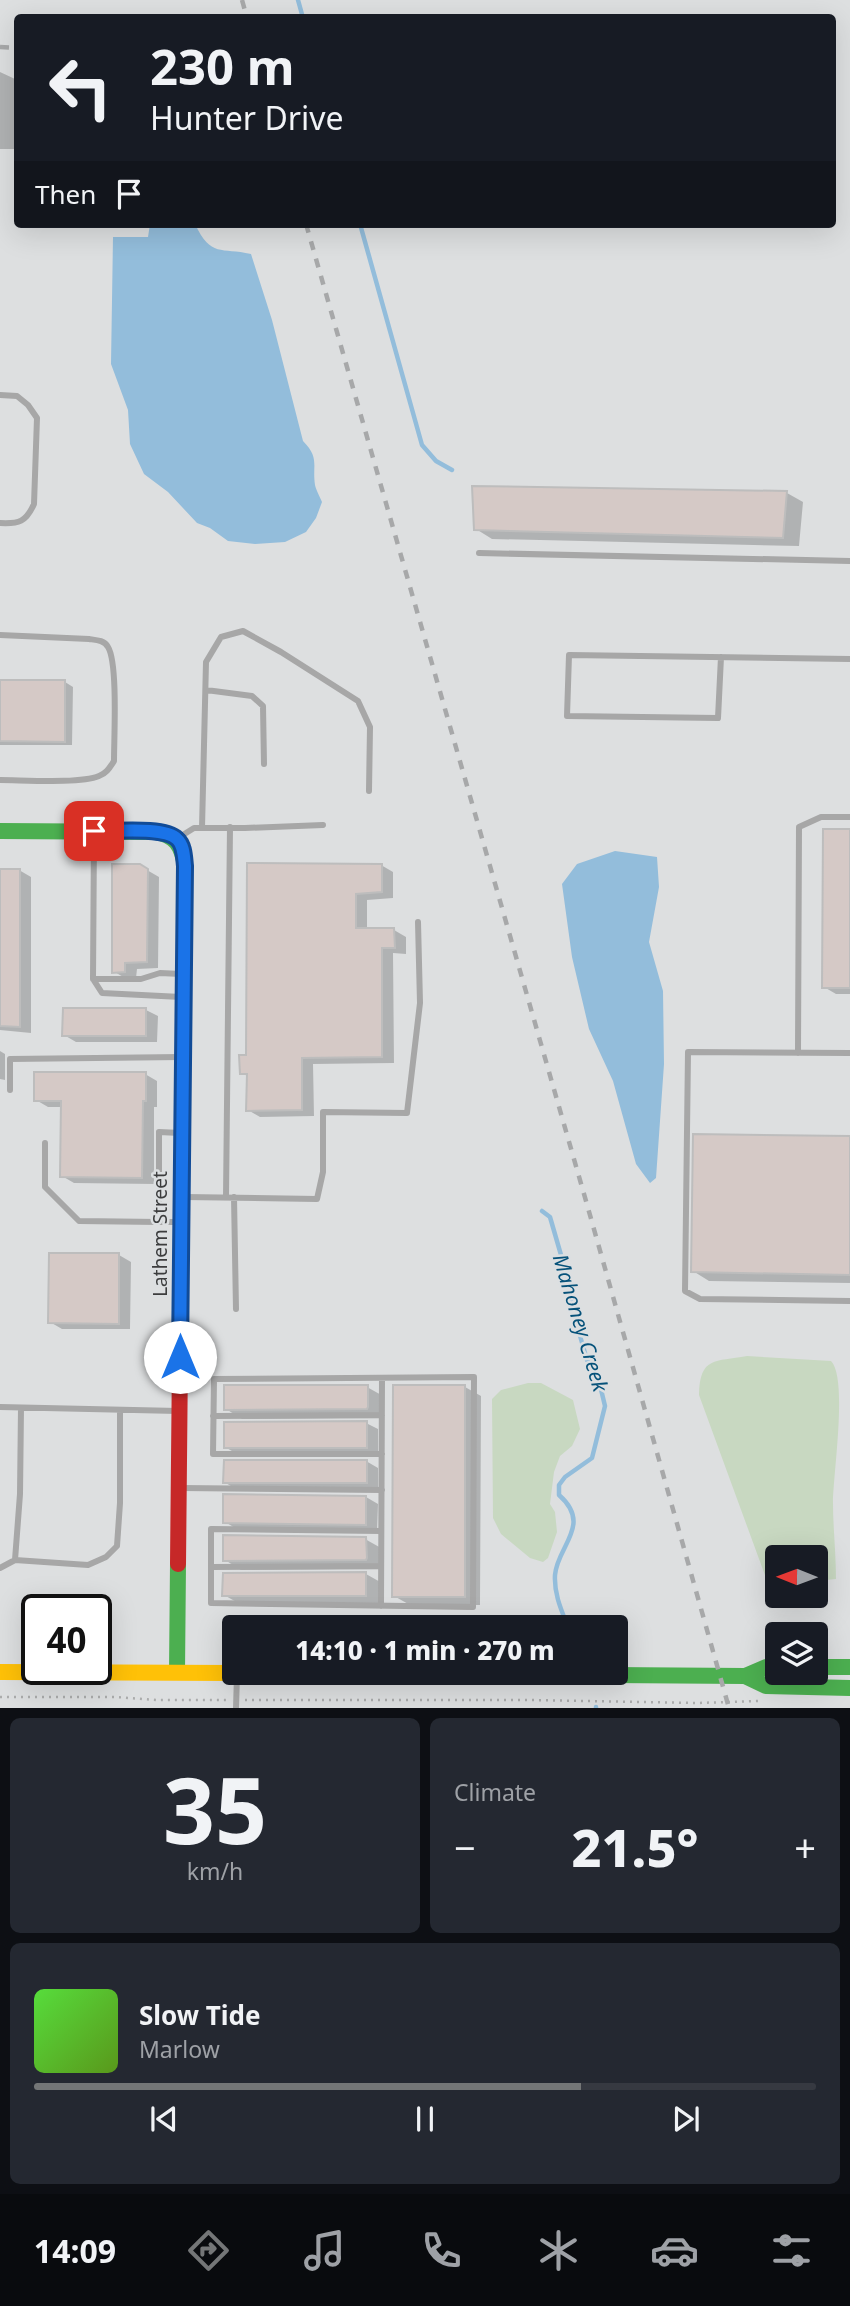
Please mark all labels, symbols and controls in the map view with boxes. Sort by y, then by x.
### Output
text: 230 m [150,33,295,99]
icon: left [35,42,126,133]
text: Hunter Drive [150,96,344,139]
icon: arrive [110,175,148,213]
text: Then [35,176,96,212]
pin [64,801,124,861]
icon: arrive [75,812,113,850]
street label: Lathem Street [147,1171,173,1297]
water label: Mahoney Creek [547,1250,616,1397]
position arrow [143,1320,217,1394]
north arrow [765,1545,828,1608]
map controls [765,1545,828,1685]
speed limit sign: 40 [21,1594,112,1685]
button: layers [765,1622,828,1685]
text: 14:10 · 1 min · 270 m [295,1632,555,1668]
text: 35 [163,1747,267,1871]
text: Climate [454,1776,536,1808]
text: 21.5° [572,1811,698,1882]
text: − [454,1821,476,1873]
text: + [794,1821,816,1873]
text: km/h [187,1855,243,1887]
text: Slow Tide [139,1997,261,2033]
text: Marlow [139,2033,220,2065]
icon: previous [145,2100,183,2138]
icon: pause [406,2100,444,2138]
icon: next [667,2100,705,2138]
icon: directions [184,2226,233,2275]
icon: music [300,2226,349,2275]
icon: phone [417,2226,466,2275]
icon: climate [534,2226,583,2275]
icon: car [650,2226,699,2275]
icon: filters [767,2226,816,2275]
text: 14:09 [34,2229,116,2272]

